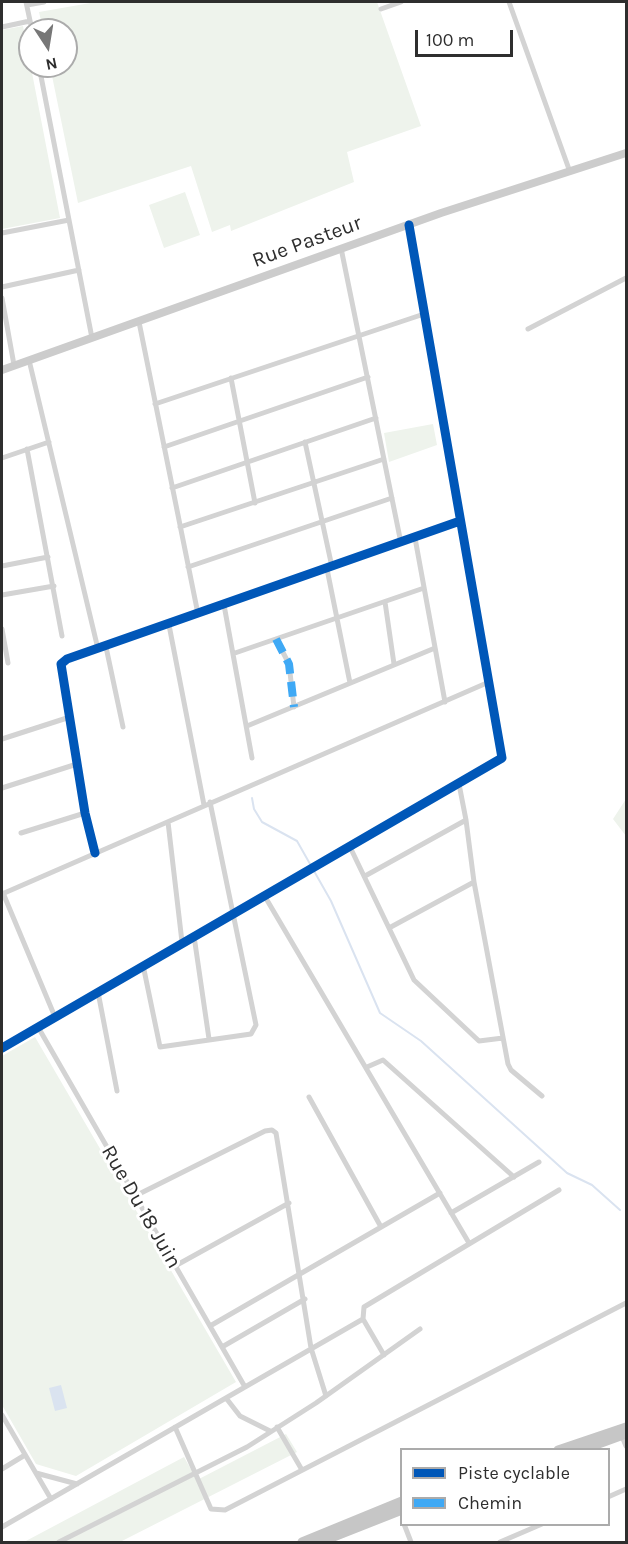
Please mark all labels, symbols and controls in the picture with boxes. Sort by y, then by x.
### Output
north arrow [18,18,78,78]
scale bar [418,18,516,56]
text: 100 m [426,29,474,51]
text: N [44,54,59,75]
street label: Rue Pasteur [249,211,365,273]
street label: Rue Du 18 Juin [96,1141,186,1273]
legend [400,1448,610,1526]
text: Piste cyclable [458,1462,570,1484]
text: Chemin [458,1492,522,1514]

